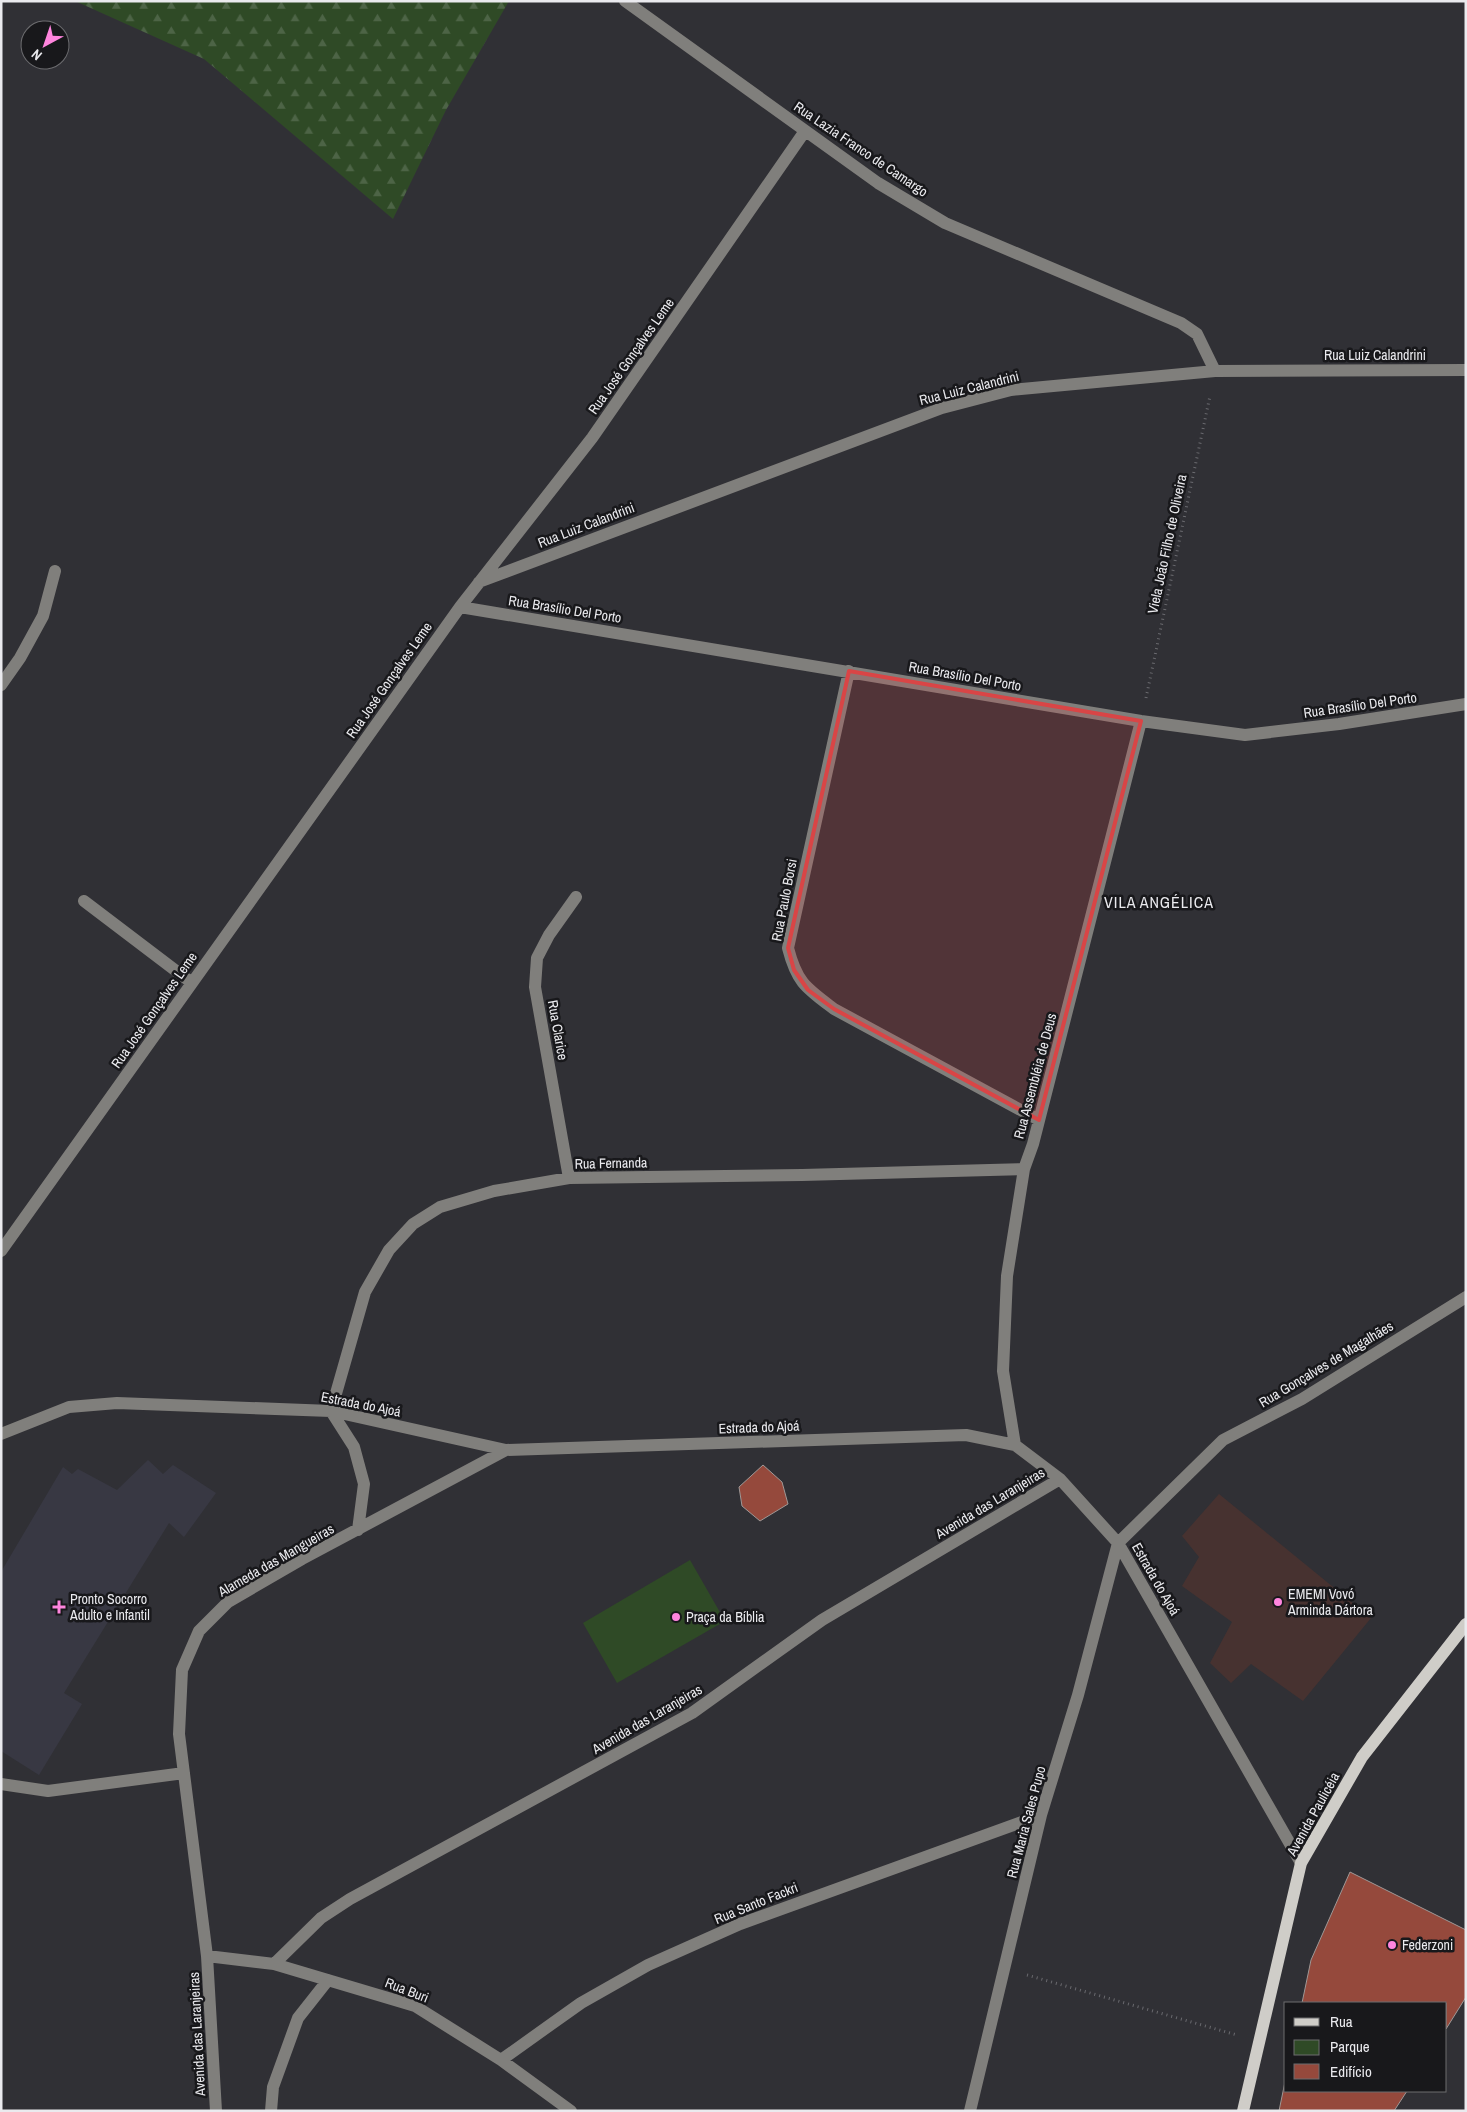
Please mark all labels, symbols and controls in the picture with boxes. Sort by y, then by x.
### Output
north arrow [20,20,70,70]
text: N [28,45,46,65]
street label: Rua Lazia Franco de Camargo [791,97,931,201]
street label: Rua José Gonçalves Leme [584,294,678,418]
street label: Rua Luiz Calandrini [1324,346,1426,364]
street label: Rua Luiz Calandrini [917,367,1021,409]
street label: Viela João Filho de Oliveira [1143,472,1191,615]
street label: Rua Luiz Calandrini [535,498,637,552]
street label: Rua Brasílio Del Porto [507,591,623,627]
street label: Rua José Gonçalves Leme [342,618,436,742]
street label: Rua Brasílio Del Porto [907,657,1023,695]
street label: Rua Brasílio Del Porto [1302,688,1418,722]
street label: Rua Paulo Borsi [767,857,801,943]
district label: VILA ANGÉLICA [1104,891,1214,913]
street label: Rua José Gonçalves Leme [107,948,201,1072]
street label: Rua Clarice [544,999,572,1061]
street label: Rua Assembléia de Deus [1010,1011,1061,1141]
street label: Rua Fernanda [574,1153,648,1173]
street label: Rua Gonçalves de Magalhães [1255,1317,1397,1411]
street label: Estrada do Ajoá [319,1387,403,1421]
street label: Estrada do Ajoá [718,1417,800,1437]
street label: Avenida das Laranjeiras [931,1463,1048,1543]
street label: Alameda das Mangueiras [214,1519,337,1601]
street label: Estrada do Ajoá [1128,1539,1184,1619]
place label: EMEMI Vovó Arminda Dártora [1287,1585,1373,1619]
place label: Pronto Socorro Adulto e Infantil [69,1590,150,1624]
marker: EMEMI Vovó Arminda Dártora [1272,1596,1284,1608]
marker: Pronto Socorro Adulto e Infantil [52,1600,66,1614]
place label: Praça da Bíblia [686,1608,765,1626]
marker: Praça da Bíblia [670,1611,682,1623]
street label: Avenida das Laranjeiras [588,1680,706,1758]
street label: Rua Maria Sales Pupo [1002,1764,1050,1880]
street label: Avenida Paulicéia [1282,1768,1344,1860]
street label: Rua Santo Fackri [711,1878,801,1928]
place label: Federzoni [1402,1936,1453,1954]
marker: Federzoni [1386,1939,1398,1951]
street label: Avenida das Laranjeiras [185,1971,209,2098]
street label: Rua Buri [383,1973,431,2007]
legend [1284,2002,1447,2092]
text: Rua [1330,2011,1353,2032]
text: Parque [1330,2036,1370,2057]
text: Edifício [1330,2061,1372,2082]

